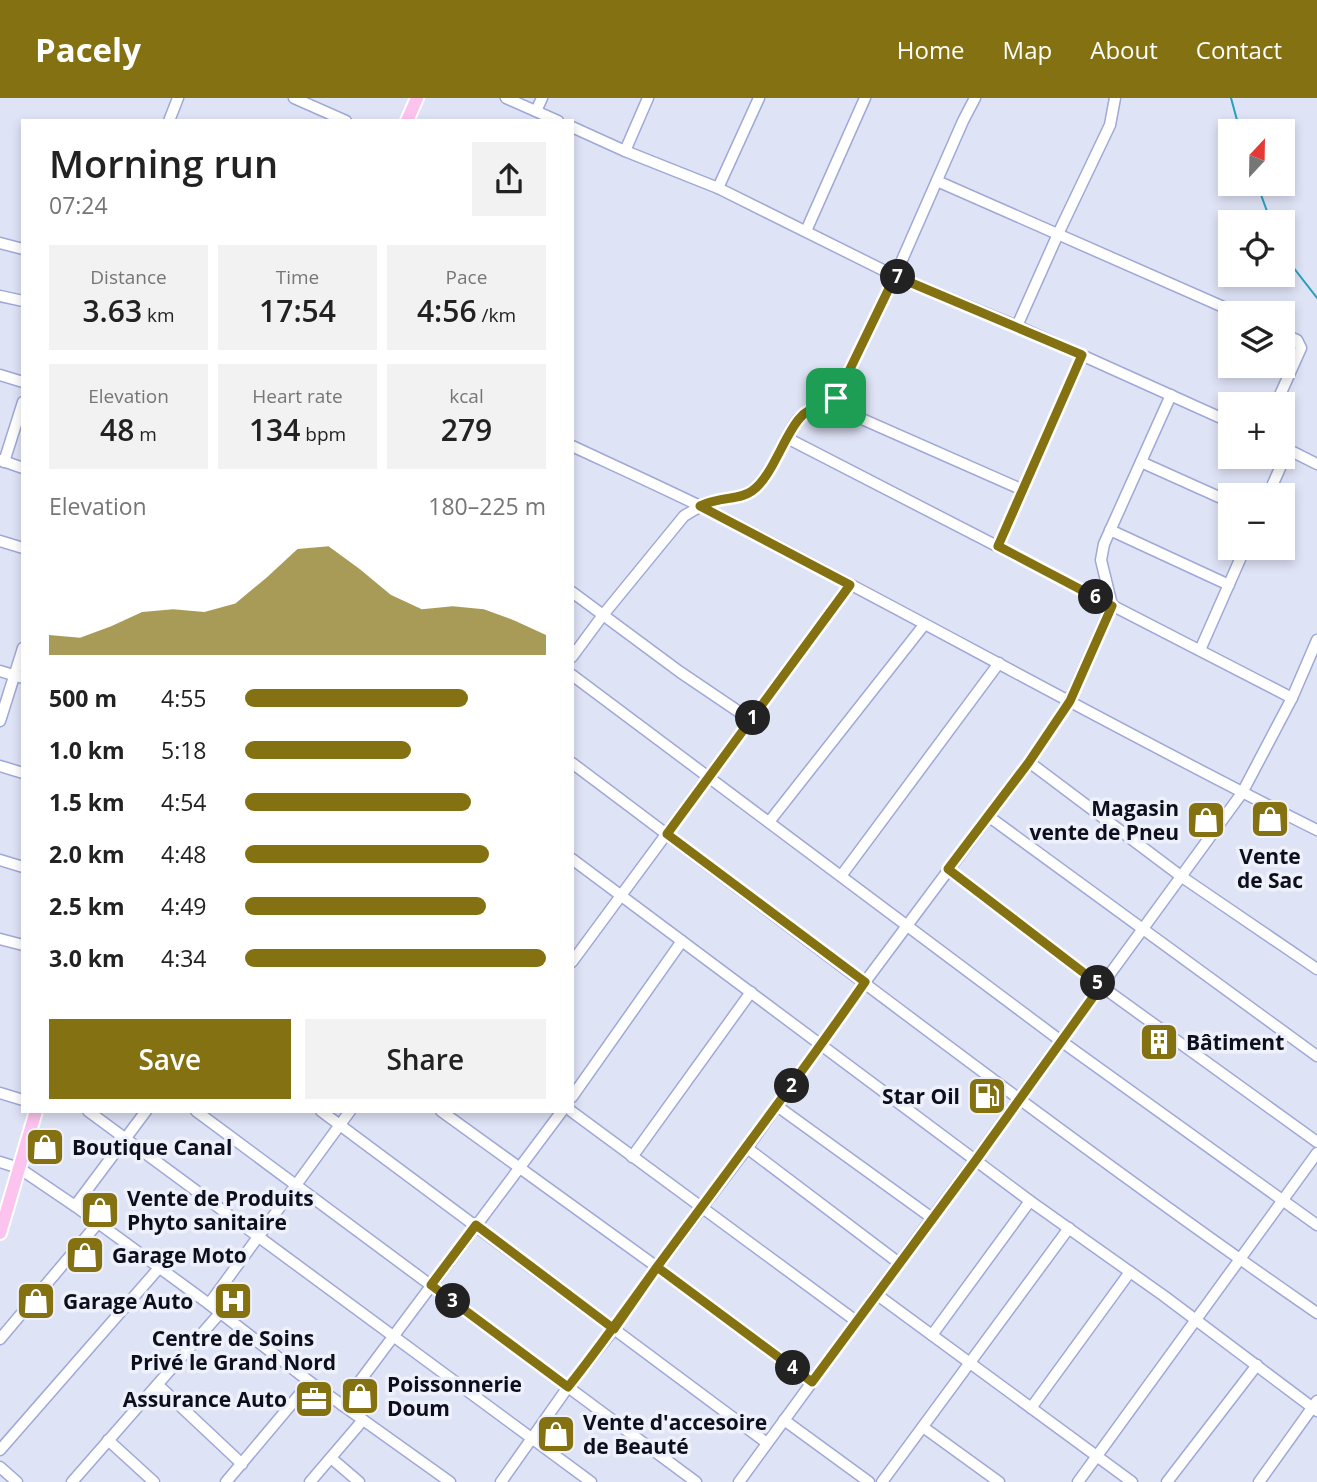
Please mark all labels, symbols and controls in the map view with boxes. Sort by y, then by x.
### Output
text: Pacely [35,27,141,72]
text: Home [897,33,965,66]
text: Map [1003,33,1052,66]
text: About [1090,33,1158,66]
text: Contact [1196,33,1282,66]
north arrow [1218,119,1295,196]
map controls [1218,119,1295,560]
text: Morning run [49,137,278,189]
button: share [472,142,546,216]
text: 07:24 [49,189,108,221]
button: locate [1218,210,1295,287]
pin: 7 [880,260,916,294]
text: 7 [892,263,903,289]
text: Distance [90,264,167,290]
text: Time [276,264,319,290]
text: Pace [446,264,487,290]
text: 3.63 [82,290,142,331]
text: 17:54 [259,290,336,331]
text: 4:56 [417,290,477,331]
button: layers [1218,301,1295,378]
text: km [142,302,175,328]
text: /km [477,302,516,328]
pin [806,368,866,428]
icon: arrive [817,379,855,417]
text: Elevation [88,383,169,409]
text: Heart rate [252,383,343,409]
text: kcal [449,383,484,409]
button: + [1218,392,1295,469]
text: 48 [100,409,134,450]
text: 134 [249,409,300,450]
text: 279 [441,409,492,450]
text: m [134,421,157,447]
text: bpm [300,421,346,447]
button: − [1218,483,1295,560]
text: Elevation [49,490,147,522]
text: 180–225 m [428,490,546,522]
pin: 6 [1078,580,1114,614]
text: 6 [1090,583,1101,609]
text: 500 m [49,682,117,714]
text: 4:55 [161,682,207,714]
pin: 1 [736,700,770,736]
text: 1 [747,704,758,730]
text: 1.0 km [49,734,125,766]
text: 5:18 [161,734,207,766]
text: 1.5 km [49,786,125,818]
text: 4:54 [161,786,207,818]
place label: Magasin vente de Pneu [1030,794,1179,846]
shop icon: Vente de Sac [1249,798,1291,840]
shop icon: Magasin vente de Pneu [1185,799,1227,841]
text: 2.0 km [49,838,125,870]
text: 4:48 [161,838,207,870]
place label: Vente de Sac [1237,842,1303,894]
text: 2.5 km [49,890,125,922]
text: 4:49 [161,890,207,922]
text: 3.0 km [49,942,125,974]
text: 4:34 [161,942,207,974]
pin: 5 [1080,966,1116,1001]
text: 5 [1092,969,1103,995]
button: Save [49,1019,291,1099]
button: Share [305,1019,546,1099]
building icon: Bâtiment [1138,1021,1180,1063]
place label: Bâtiment [1186,1028,1284,1056]
pin: 2 [774,1068,810,1104]
text: 2 [786,1072,797,1098]
fuel station icon: Star Oil [966,1075,1008,1117]
place label: Star Oil [882,1082,960,1110]
shop icon: Boutique Canal [24,1126,66,1168]
place label: Boutique Canal [72,1133,232,1161]
place label: Vente de Produits Phyto sanitaire [127,1184,314,1236]
shop icon: Vente de Produits Phyto sanitaire [79,1189,121,1231]
shop icon: Garage Moto [64,1234,106,1276]
place label: Garage Moto [112,1241,247,1269]
shop icon: Garage Auto [15,1280,57,1322]
hospital icon: Centre de Soins Privé le Grand Nord [212,1280,254,1322]
pin: 3 [435,1284,470,1318]
place label: Garage Auto [63,1287,193,1315]
text: 3 [447,1287,458,1313]
place label: Centre de Soins Privé le Grand Nord [130,1324,336,1376]
pin: 4 [776,1350,810,1386]
text: 4 [787,1354,798,1380]
place label: Poissonnerie Doum [387,1370,522,1422]
shop icon: Poissonnerie Doum [339,1375,381,1417]
office icon: Assurance Auto [293,1378,335,1420]
place label: Assurance Auto [123,1385,287,1413]
place label: Vente d'accesoire de Beauté [583,1408,767,1460]
shop icon: Vente d'accesoire de Beauté [535,1413,577,1455]

